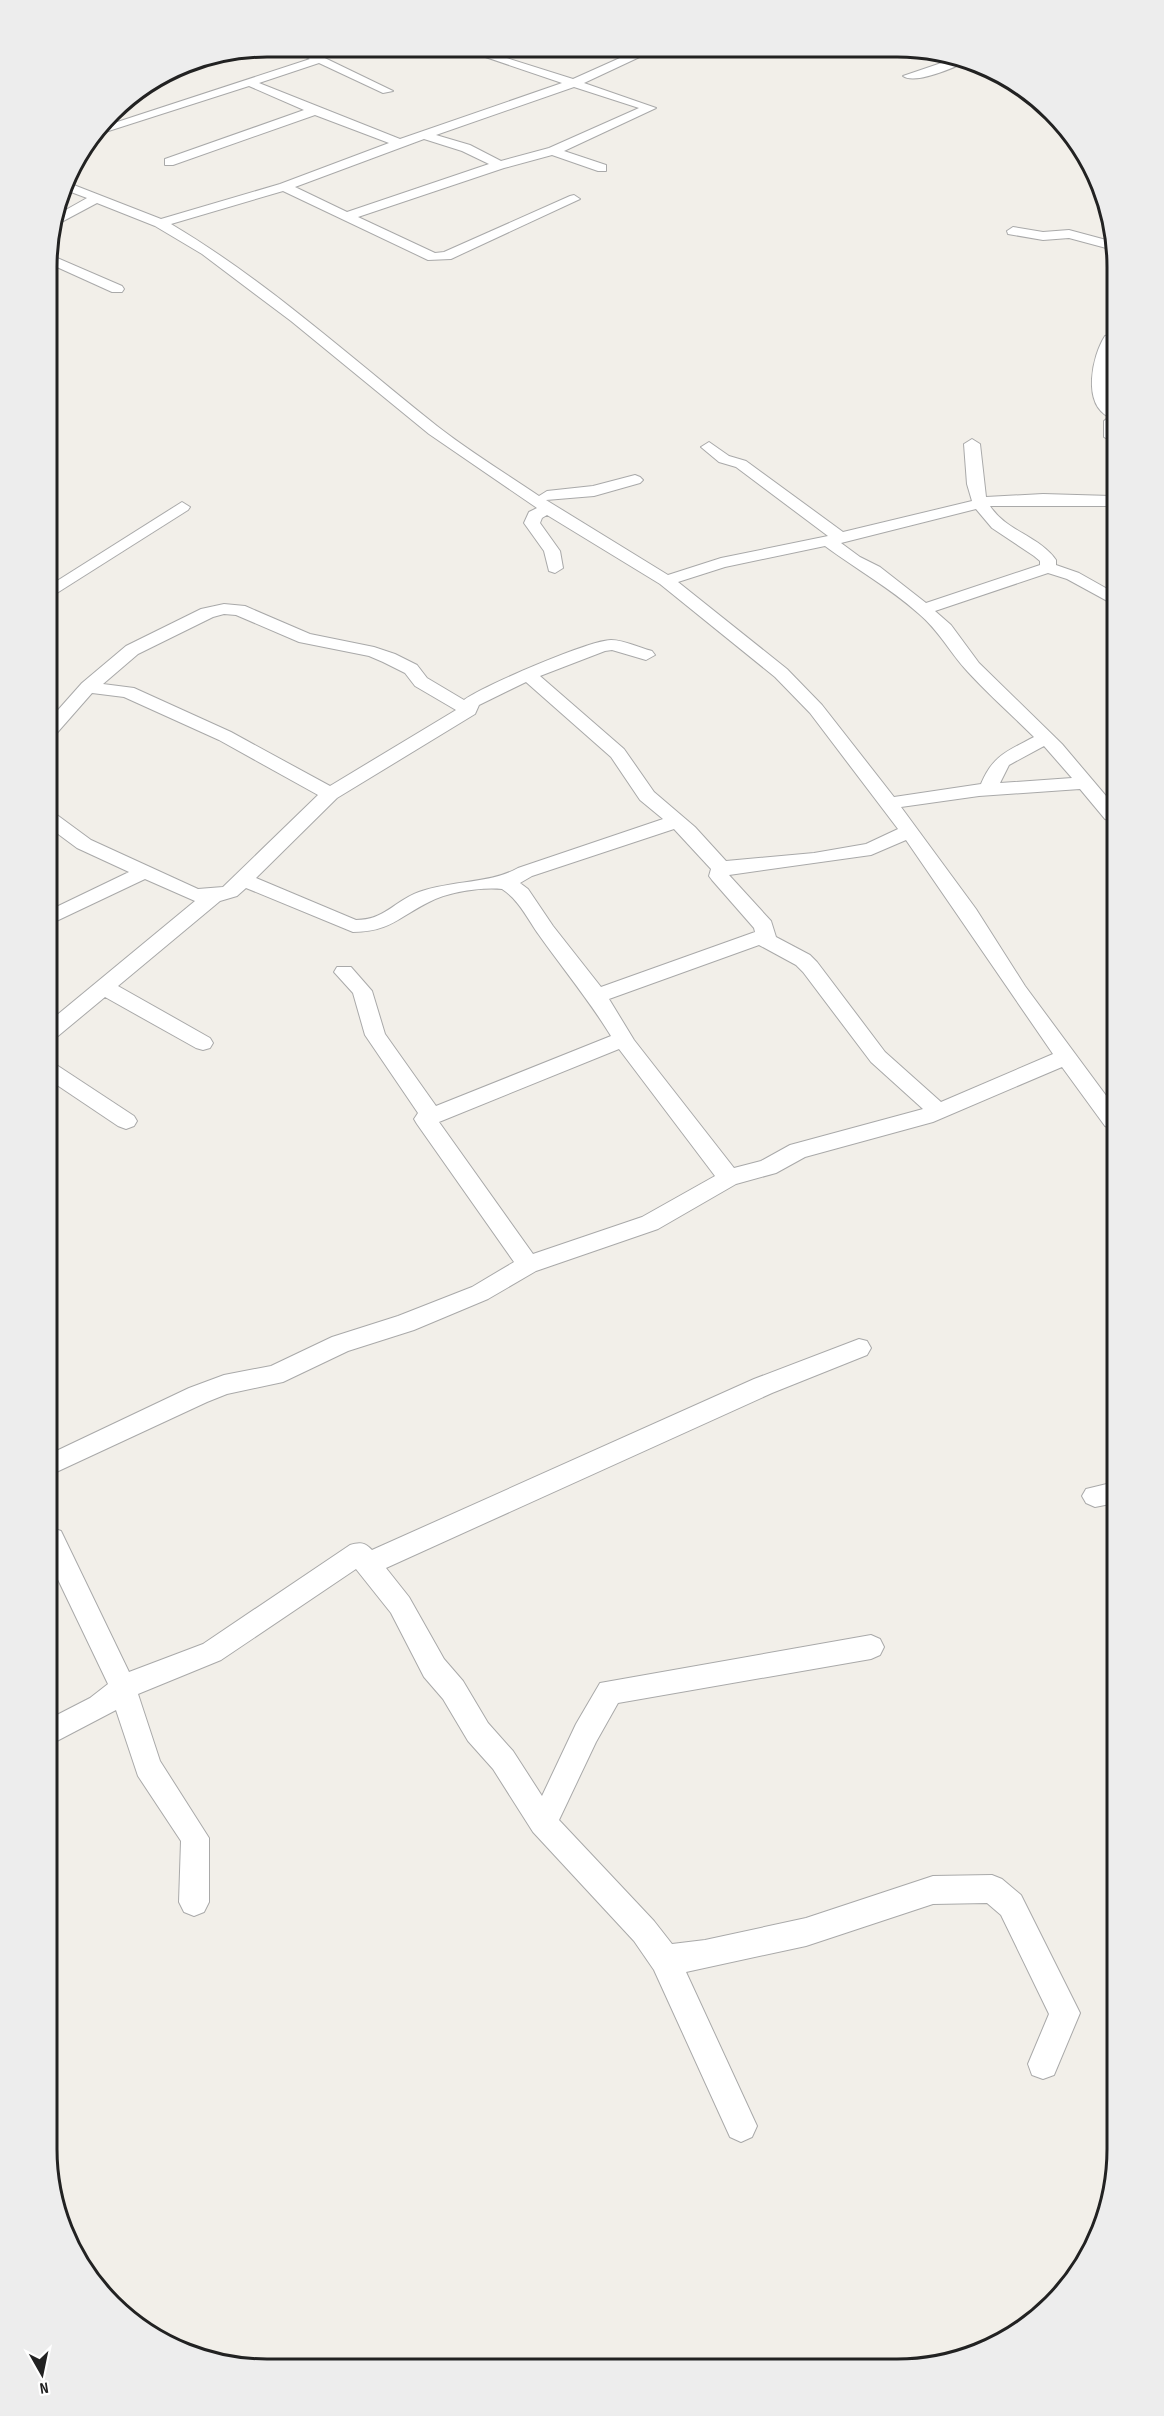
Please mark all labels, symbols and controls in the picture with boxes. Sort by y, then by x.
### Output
north arrow [12,2344,72,2404]
text: N [38,2377,50,2397]

